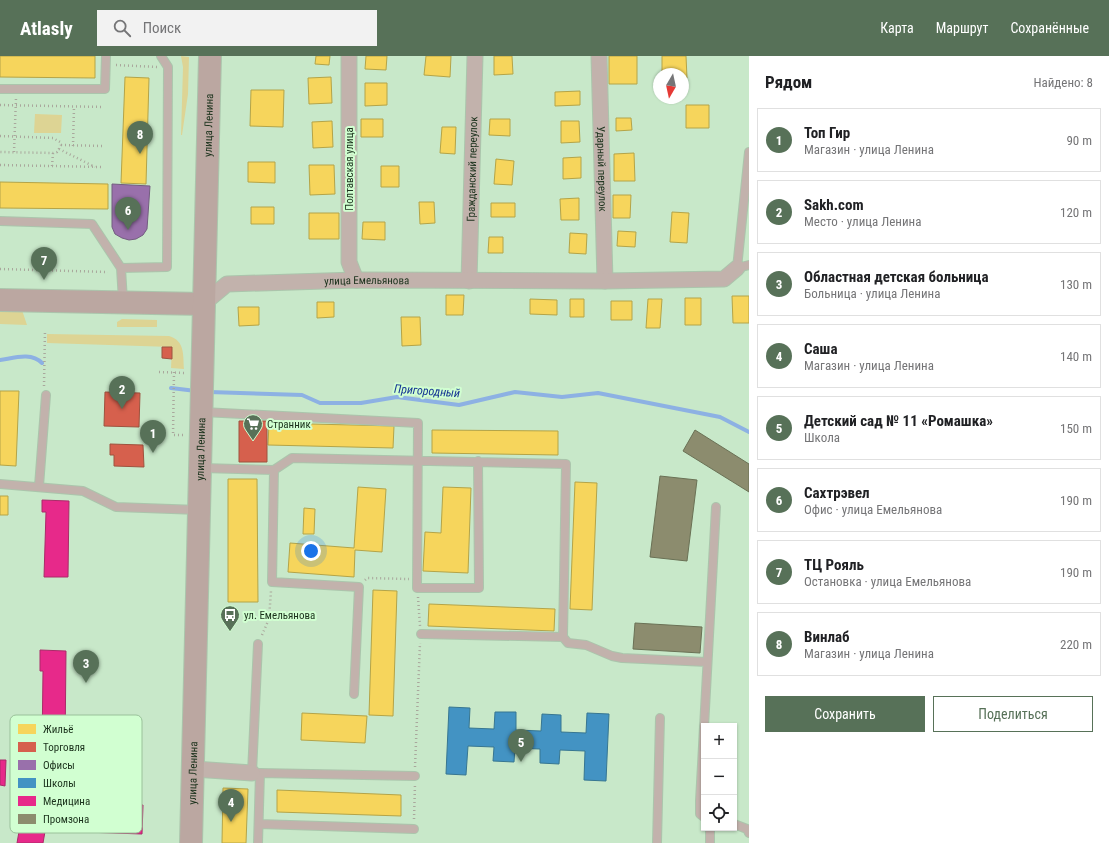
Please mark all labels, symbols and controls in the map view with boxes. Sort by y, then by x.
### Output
search box [97,10,377,46]
text: Atlasly [20,17,73,40]
icon: search [111,17,133,39]
text: Поиск [143,19,181,37]
text: Карта [880,20,914,36]
text: Маршрут [936,20,988,36]
text: Сохранённые [1010,20,1089,36]
north arrow [653,68,689,104]
text: Рядом [765,72,812,92]
text: Найдено: 8 [1033,75,1093,90]
street label: улица Ленина [202,93,216,157]
street label: Гражданский переулок [465,116,480,222]
pin: 8 [127,121,153,154]
text: Топ Гир [804,124,850,142]
street label: Ударный переулок [594,126,609,213]
street label: Полтавская улица [343,127,356,211]
text: 1 [776,133,782,148]
text: 90 m [1066,133,1092,148]
text: Магазин · улица Ленина [804,142,934,157]
text: Sakh.com [804,196,864,214]
pin: 6 [115,197,141,230]
text: 2 [776,205,782,220]
text: 120 m [1060,205,1092,220]
text: Место · улица Ленина [804,214,921,229]
pin: 7 [31,247,57,280]
text: Областная детская больница [804,268,989,286]
street label: улица Емельянова [324,274,409,288]
text: 3 [776,277,782,292]
text: 130 m [1060,277,1092,292]
text: Больница · улица Ленина [804,286,940,301]
text: Саша [804,340,838,358]
text: 4 [776,349,782,364]
text: 140 m [1060,349,1092,364]
text: Магазин · улица Ленина [804,358,934,373]
pin: 2 [109,376,135,409]
water label: Пригородный [393,382,461,400]
text: Детский сад № 11 «Ромашка» [804,412,993,430]
supermarket icon: Странник [242,413,264,441]
street label: улица Ленина [194,417,208,481]
place label: Странник [267,418,311,431]
pin: 1 [140,420,166,453]
text: 5 [776,421,782,436]
text: 150 m [1060,421,1092,436]
text: Школа [804,430,840,445]
text: Сахтрэвел [804,484,870,502]
text: 6 [776,493,782,508]
text: 190 m [1060,493,1092,508]
text: Офис · улица Емельянова [804,502,942,517]
your location [301,541,321,561]
text: ТЦ Рояль [804,556,864,574]
text: 7 [776,565,782,580]
text: 190 m [1060,565,1092,580]
text: Остановка · улица Емельянова [804,574,971,589]
bus stop icon: ул. Емельянова [219,604,241,632]
place label: ул. Емельянова [244,609,315,622]
text: Винлаб [804,628,850,646]
text: 8 [776,637,782,652]
text: 220 m [1060,637,1092,652]
text: Магазин · улица Ленина [804,646,934,661]
pin: 3 [73,650,99,683]
button: Сохранить [765,696,925,732]
button: Поделиться [933,696,1093,732]
legend [10,715,142,833]
text: Жильё [43,723,73,736]
map controls [701,723,737,831]
button: + [701,723,737,759]
pin: 5 [508,729,534,762]
text: Торговля [43,741,85,754]
street label: улица Ленина [186,741,200,805]
text: Офисы [43,759,75,772]
button: − [701,759,737,795]
text: Школы [43,777,76,790]
pin: 4 [218,789,244,822]
text: Медицина [43,795,90,808]
button: locate [701,795,737,831]
text: Промзона [43,813,89,826]

